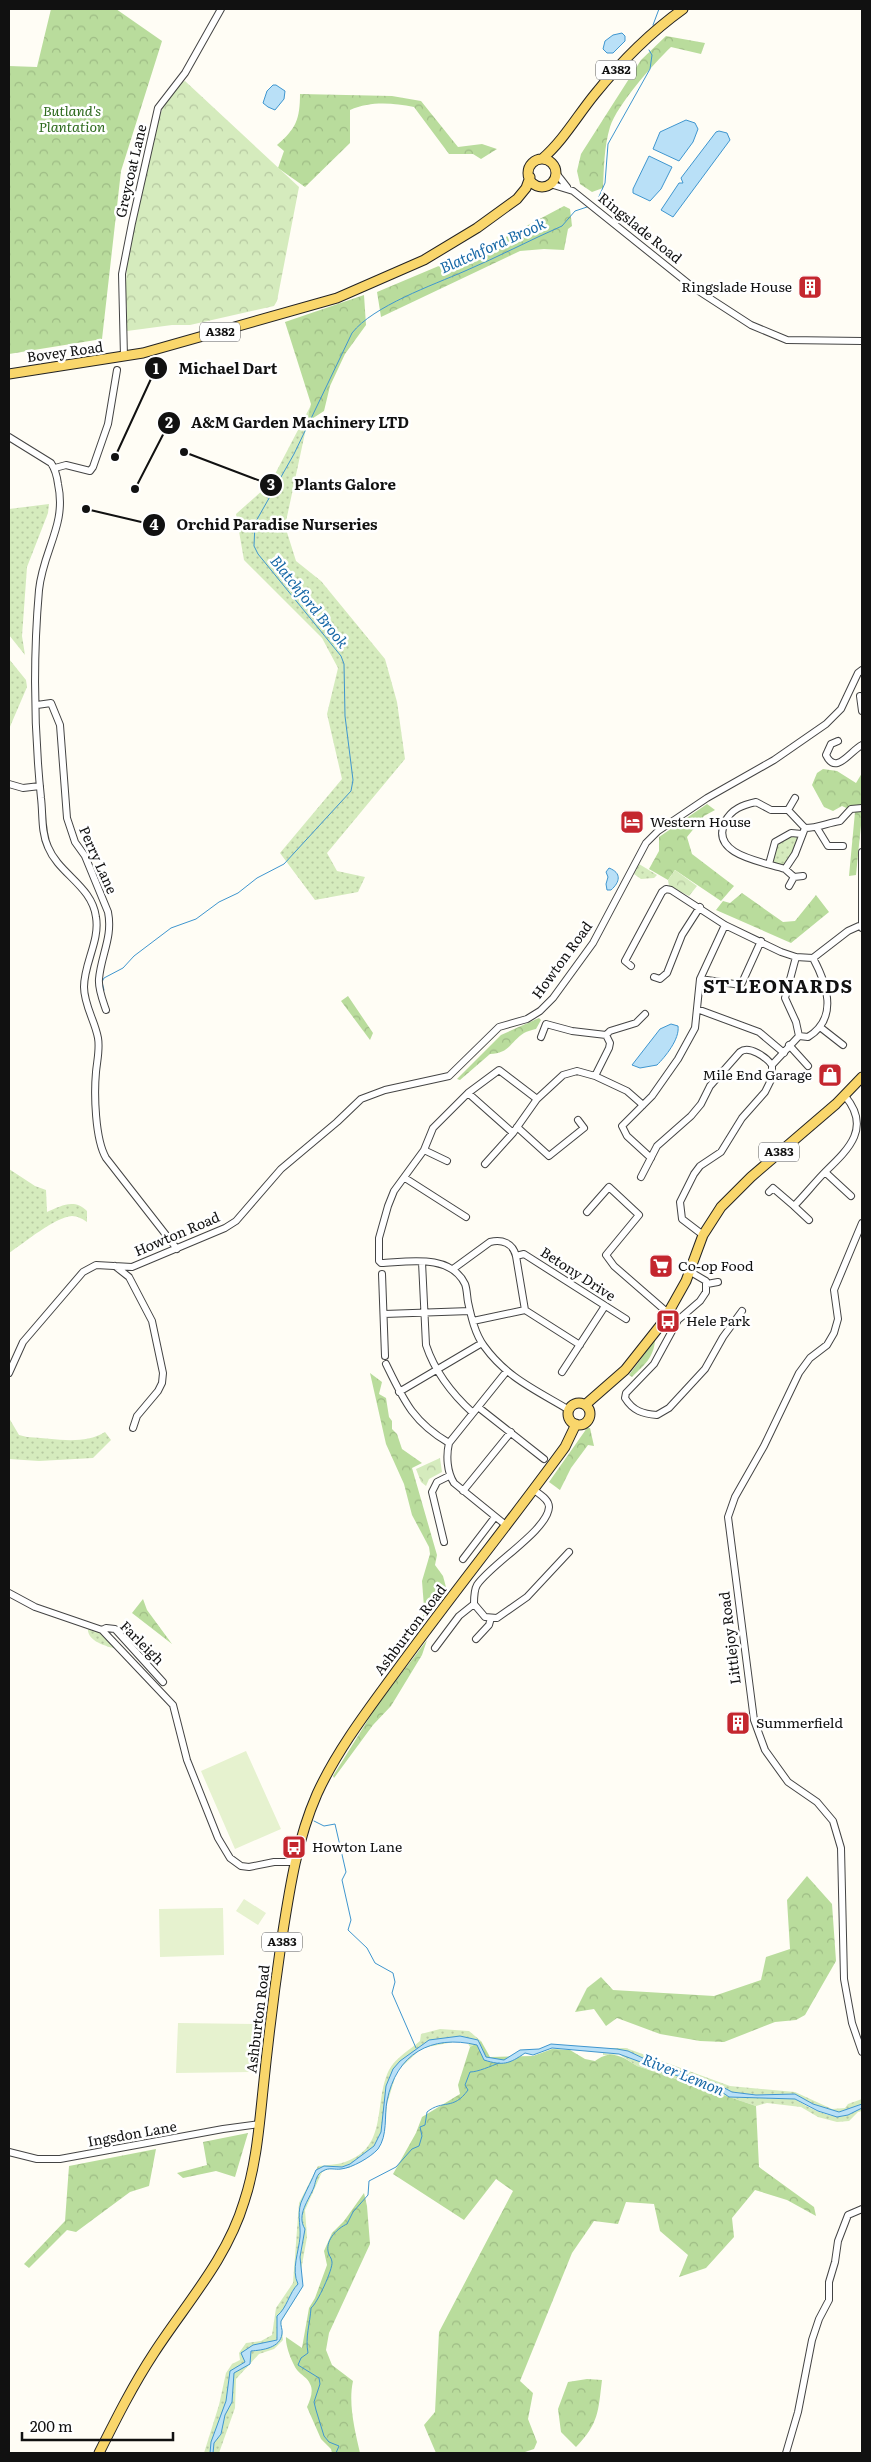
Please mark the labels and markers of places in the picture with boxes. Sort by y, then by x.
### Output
building icon: Ringslade House [797,274,823,300]
place label: Ringslade House [681,276,792,296]
callout: Michael Dart [143,353,287,383]
callout: A&M Garden Machinery LTD [156,408,420,438]
callout: Plants Galore [259,470,406,500]
callout: Orchid Paradise Nurseries [141,510,388,540]
hotel icon: Western House [619,809,645,835]
place label: Western House [650,811,751,831]
shop icon: Mile End Garage [817,1062,843,1088]
place label: Mile End Garage [702,1064,812,1084]
supermarket icon: Co-op Food [648,1253,674,1279]
place label: Co-op Food [678,1255,754,1275]
bus stop icon: Hele Park [655,1308,681,1334]
place label: Hele Park [686,1310,750,1330]
building icon: Summerfield [725,1710,751,1736]
place label: Summerfield [756,1712,843,1732]
bus stop icon: Howton Lane [281,1834,307,1860]
place label: Howton Lane [312,1836,402,1856]

